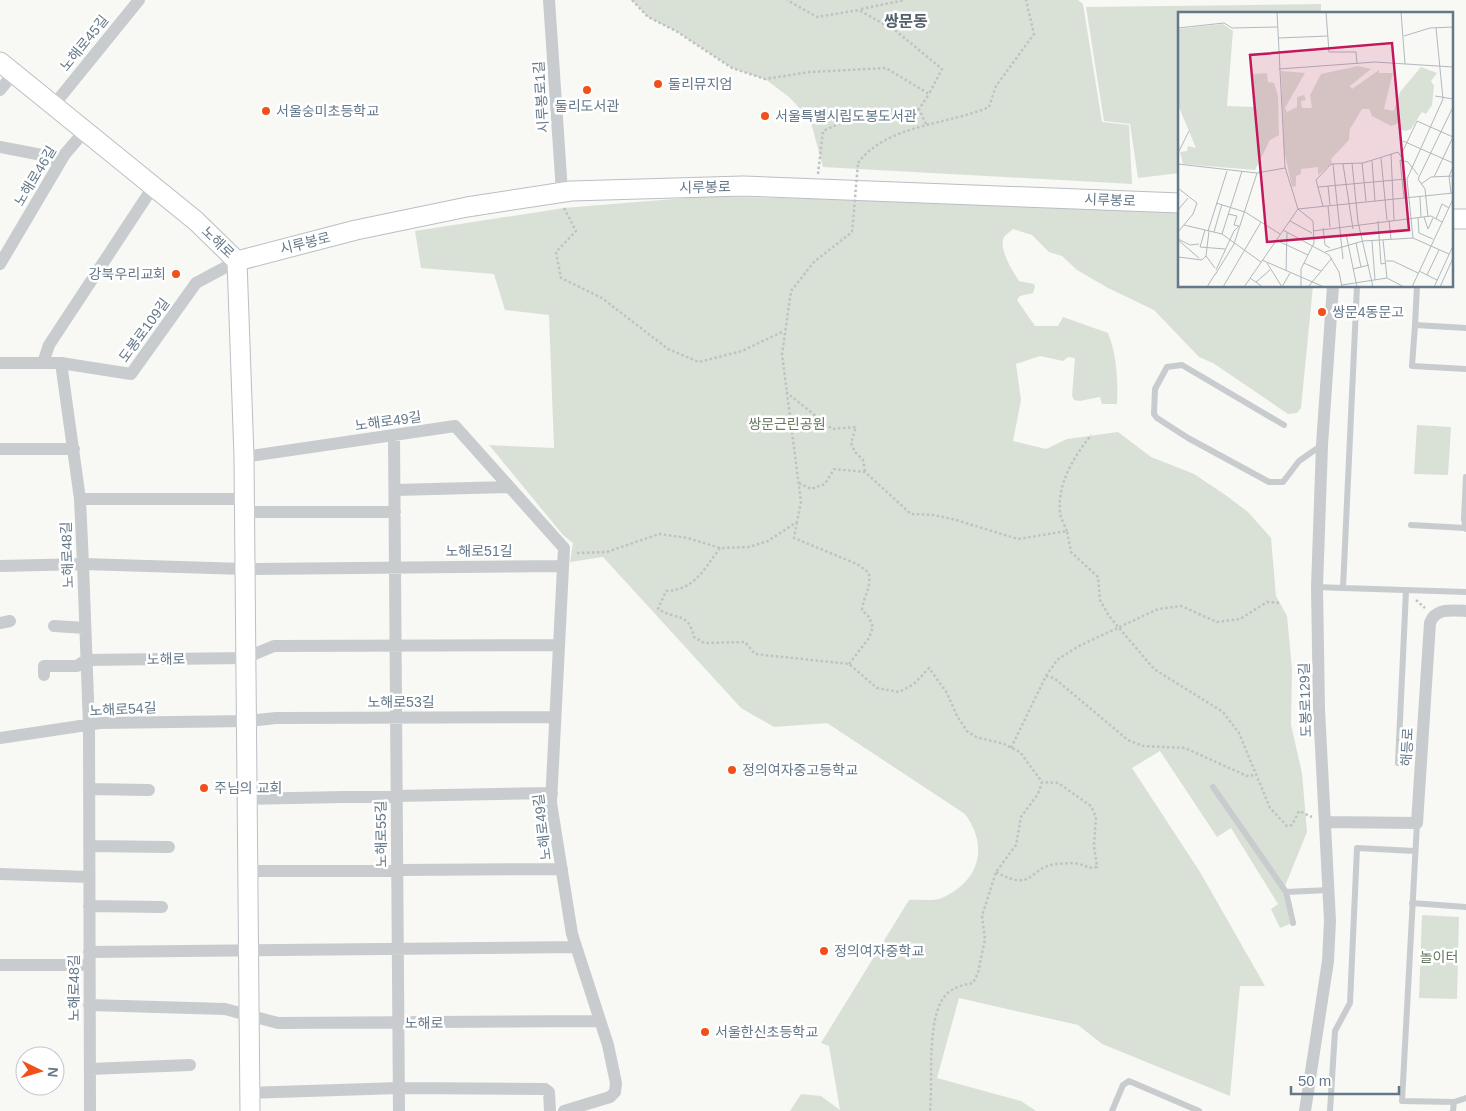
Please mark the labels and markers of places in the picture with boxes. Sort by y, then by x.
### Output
place label: 둘리뮤지엄 [668,76,732,92]
marker: 둘리뮤지엄 [652,78,664,90]
marker: 둘리도서관 [581,84,593,96]
place label: 둘리도서관 [555,98,619,114]
place label: 서울숭미초등학교 [276,103,379,119]
marker: 서울숭미초등학교 [260,105,272,117]
place label: 서울특별시립도봉도서관 [775,108,917,124]
marker: 서울특별시립도봉도서관 [759,110,771,122]
place label: 강북우리교회 [89,266,166,282]
marker: 강북우리교회 [170,268,182,280]
place label: 쌍문4동문고 [1332,304,1404,320]
marker: 쌍문4동문고 [1316,306,1328,318]
place label: 정의여자중고등학교 [742,762,858,778]
marker: 정의여자중고등학교 [726,764,738,776]
place label: 주님의 교회 [214,780,282,796]
marker: 주님의 교회 [198,782,210,794]
place label: 정의여자중학교 [834,943,924,959]
marker: 정의여자중학교 [818,945,830,957]
place label: 서울한신초등학교 [715,1024,818,1040]
marker: 서울한신초등학교 [699,1026,711,1038]

